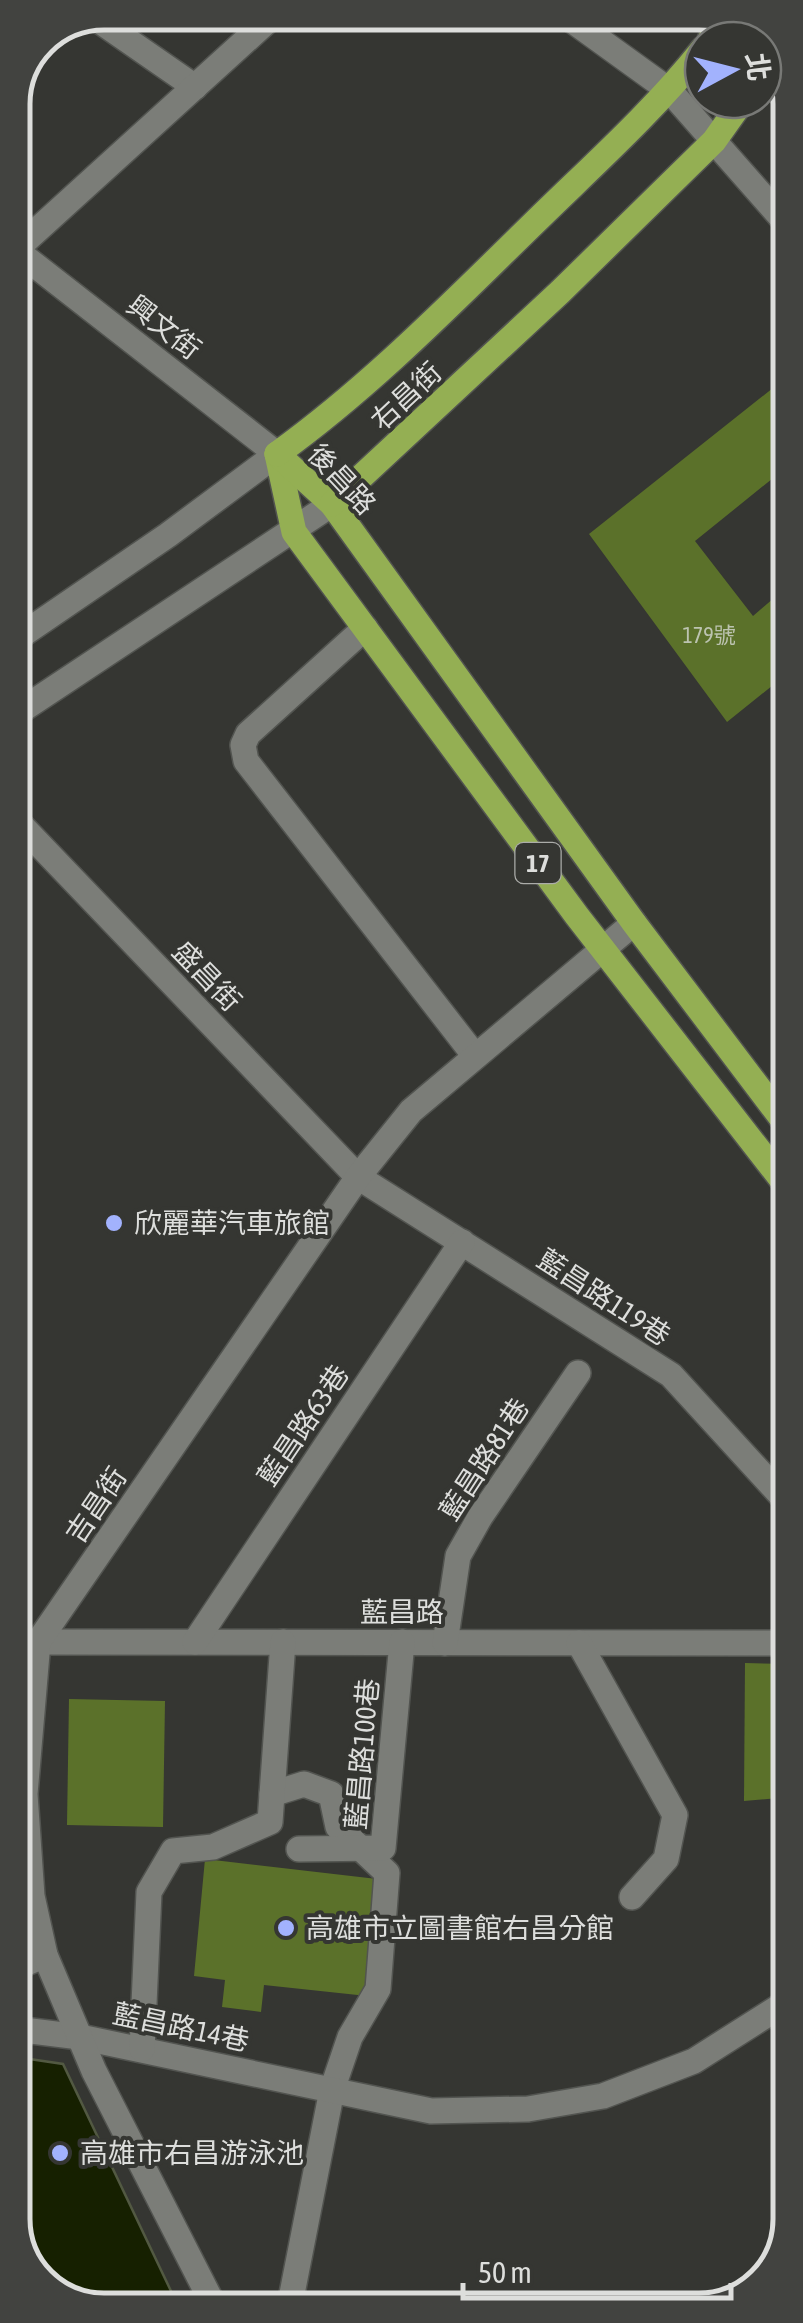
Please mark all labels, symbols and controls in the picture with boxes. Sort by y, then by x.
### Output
north arrow [683,20,783,120]
text: 北 [740,51,775,83]
street label: 興文街 [121,289,207,365]
street label: 右昌街 [364,356,448,436]
street label: 後昌路 [302,437,382,521]
house number: 179號 [682,622,736,648]
road number: 17 [516,843,560,883]
street label: 盛昌街 [166,935,248,1017]
place label: 欣麗華汽車旅館 [134,1207,330,1239]
marker: 欣麗華汽車旅館 [103,1212,125,1234]
street label: 藍昌路119巷 [532,1242,676,1352]
street label: 藍昌路63巷 [251,1359,355,1491]
street label: 藍昌路81巷 [433,1392,535,1526]
street label: 吉昌街 [59,1461,133,1549]
street label: 藍昌路 [360,1596,444,1628]
street label: 藍昌路100巷 [339,1677,385,1831]
place label: 高雄市立圖書館右昌分館 [306,1912,614,1944]
marker: 高雄市立圖書館右昌分館 [275,1917,297,1939]
street label: 藍昌路14巷 [110,1997,252,2057]
place label: 高雄市右昌游泳池 [80,2137,304,2169]
marker: 高雄市右昌游泳池 [49,2142,71,2164]
scale bar [463,2238,730,2300]
text: 50 m [478,2255,532,2289]

